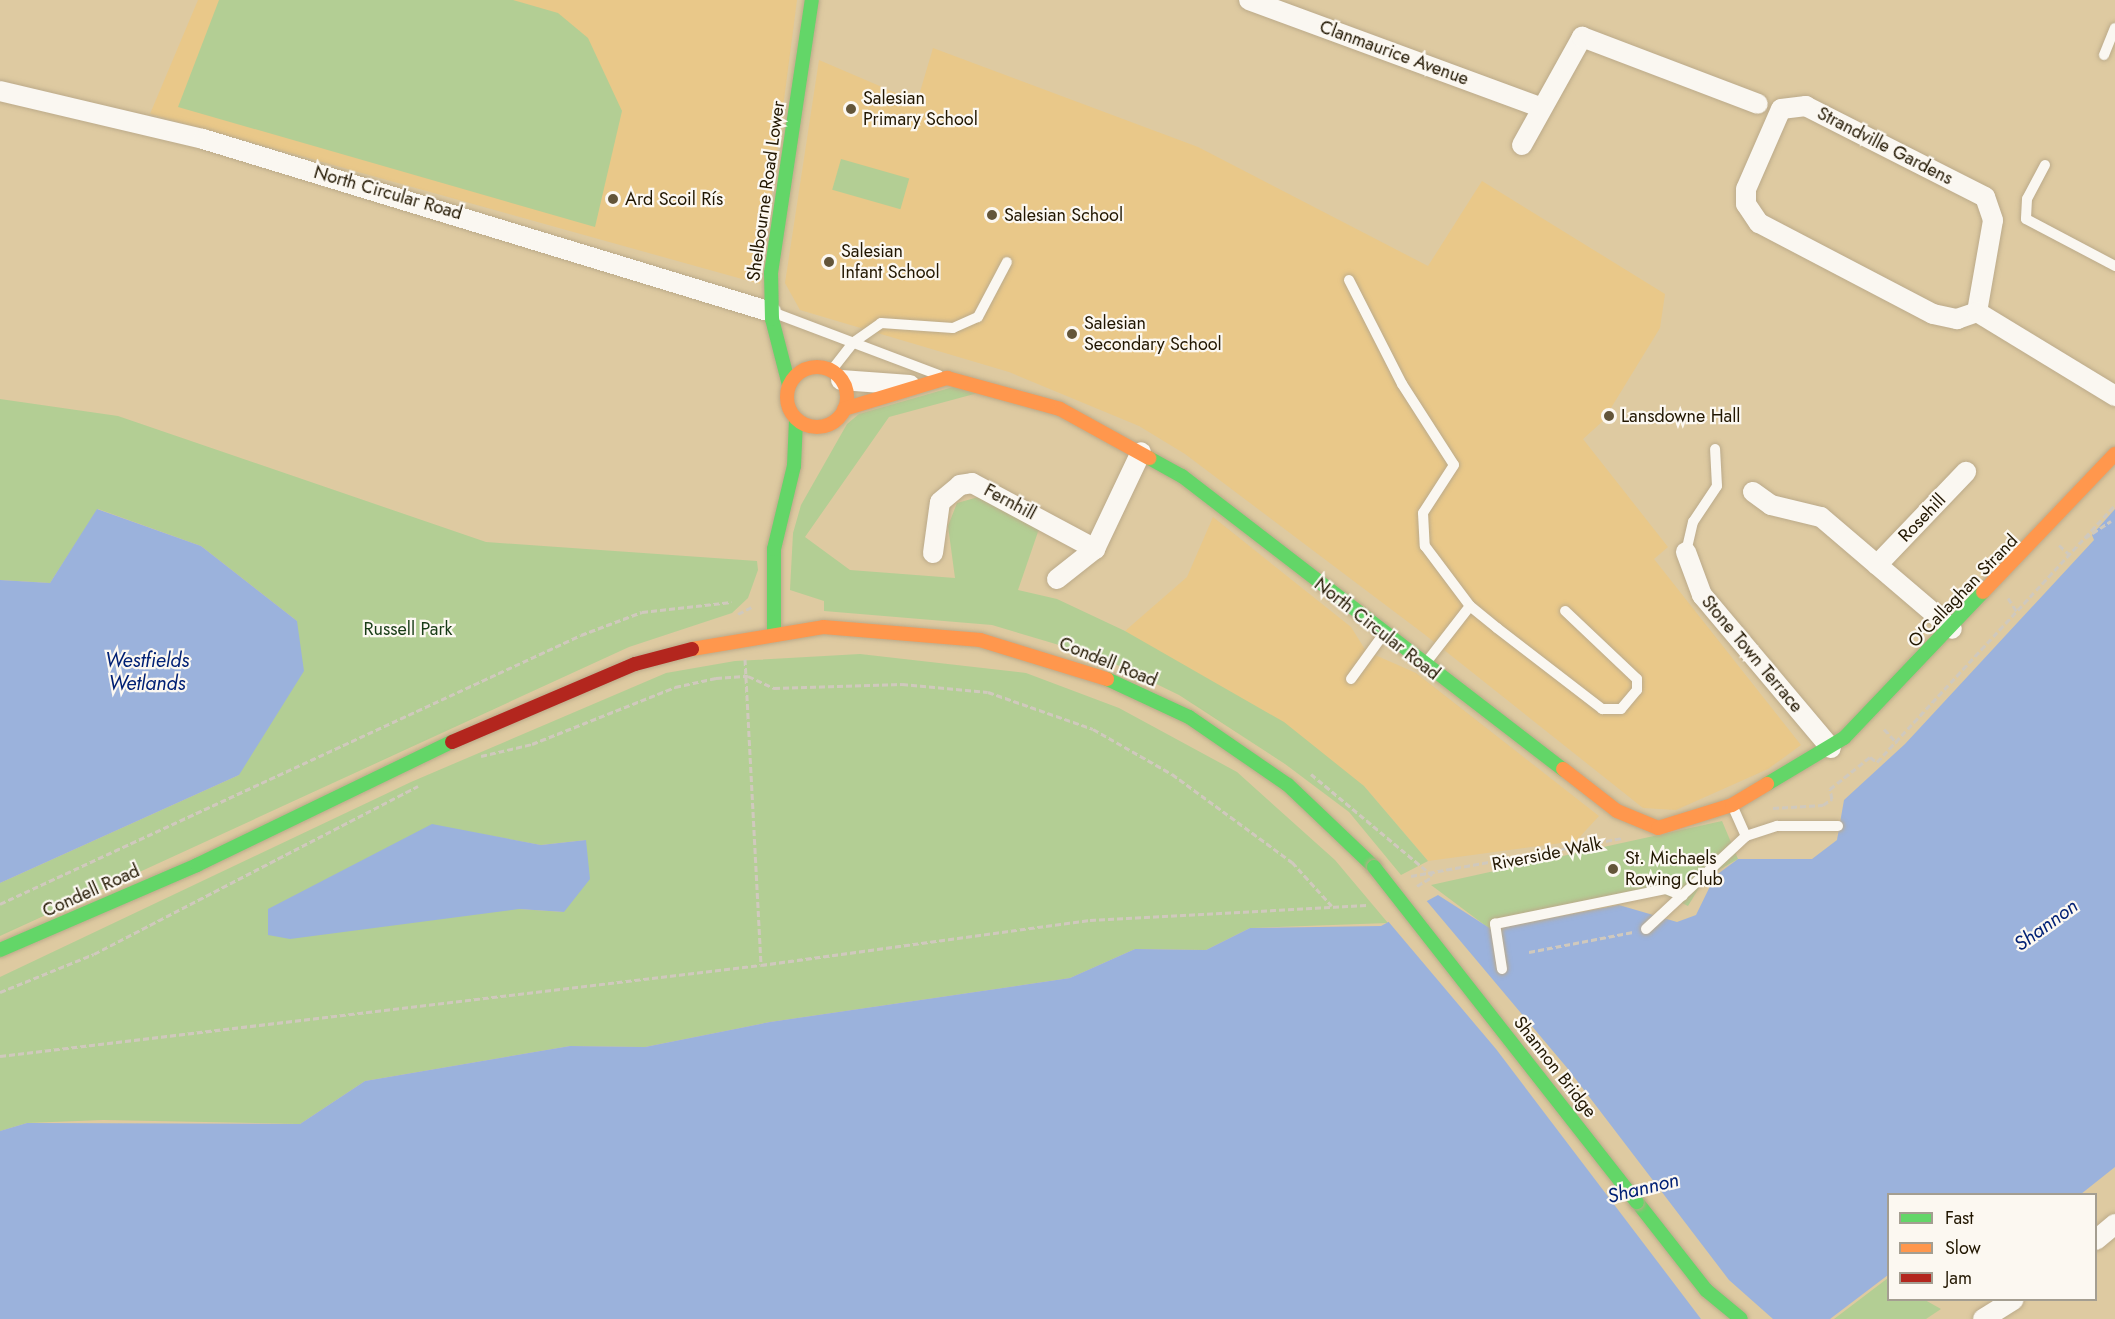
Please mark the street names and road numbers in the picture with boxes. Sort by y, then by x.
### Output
street label: Clanmaurice Avenue [1317,16,1471,90]
street label: Shelbourne Road Lower [743,99,789,283]
street label: Strandville Gardens [1814,102,1956,190]
street label: North Circular Road [311,161,465,225]
street label: Fernhill [980,479,1040,525]
street label: Rosehill [1894,489,1950,547]
street label: O'Callaghan Strand [1904,530,2022,652]
street label: North Circular Road [1310,573,1444,685]
street label: Stone Town Terrace [1697,591,1807,717]
street label: Condell Road [1056,633,1160,691]
street label: Riverside Walk [1490,833,1604,875]
street label: Condell Road [39,860,143,922]
street label: Shannon Bridge [1509,1012,1601,1122]

